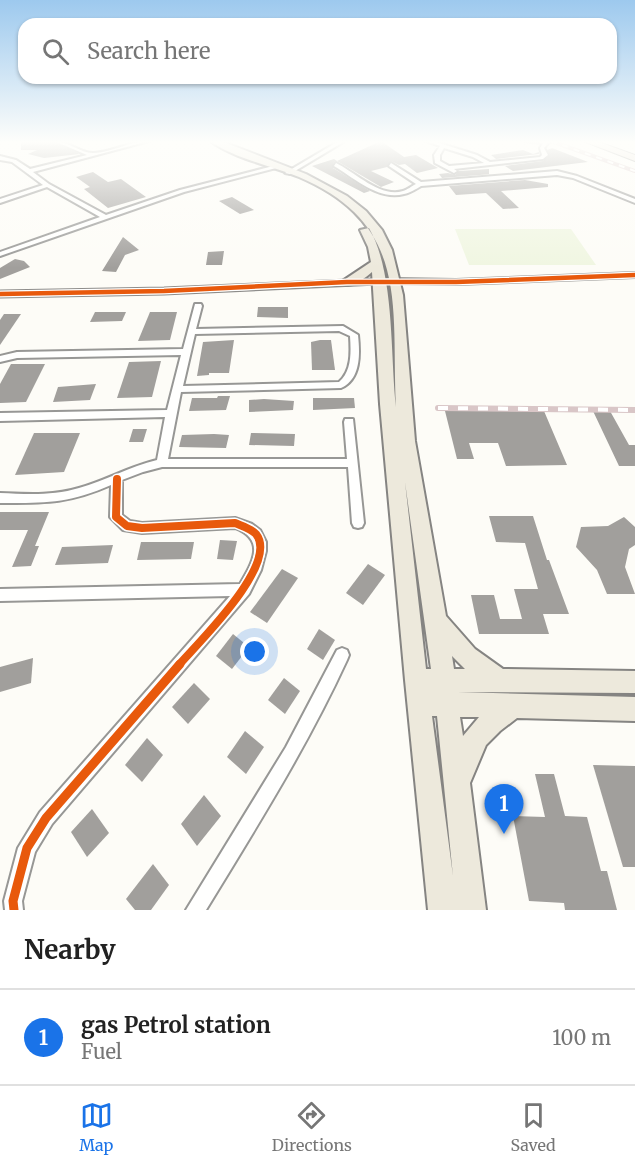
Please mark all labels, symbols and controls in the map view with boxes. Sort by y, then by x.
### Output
search box [18,18,617,84]
icon: search [39,35,72,68]
text: Search here [87,37,210,65]
your location [240,637,269,666]
pin: 1 [484,784,524,834]
text: Nearby [24,933,116,966]
text: gas Petrol station [81,1011,271,1039]
text: 1 [39,1025,48,1050]
text: 100 m [552,1025,611,1050]
text: Fuel [81,1039,122,1064]
tab: Map [79,1099,113,1155]
tab: Directions [272,1099,352,1155]
tab: Saved [510,1099,556,1155]

